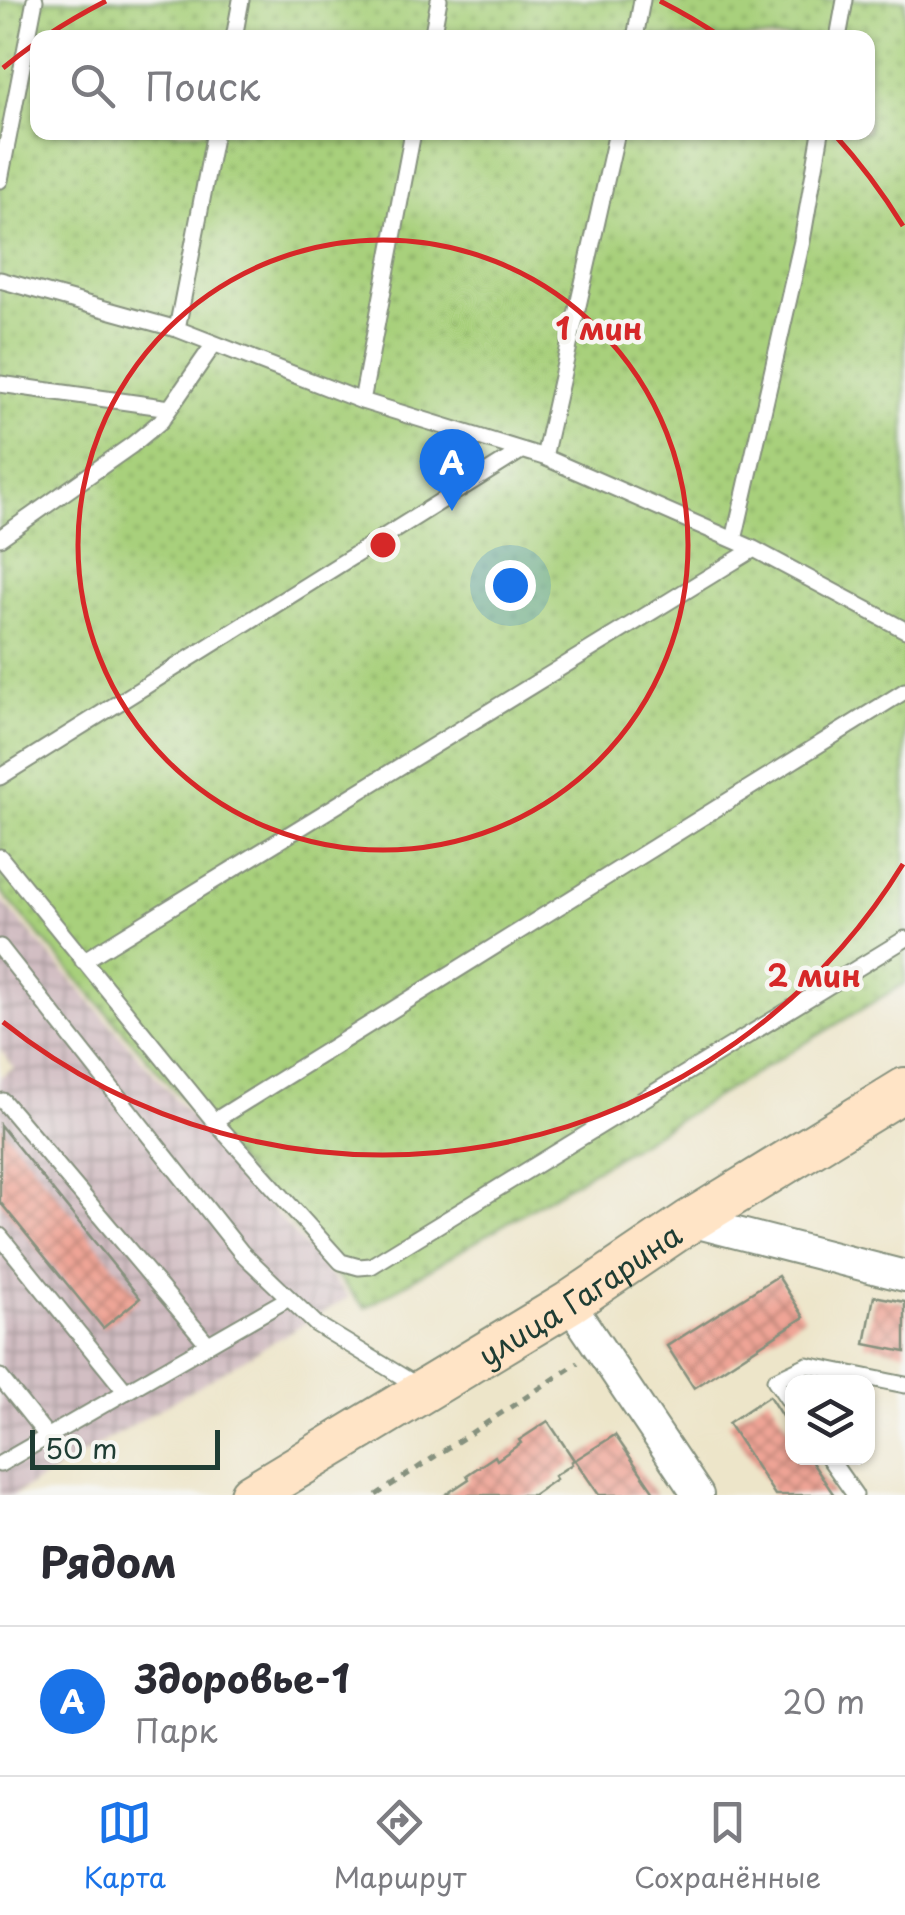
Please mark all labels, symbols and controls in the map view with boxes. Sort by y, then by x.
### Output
search box [30,30,875,140]
text: Поиск [145,57,260,114]
icon: search [65,58,120,113]
text: 1 мин [556,305,642,350]
pin: A [420,428,484,511]
centre of rings [365,527,401,563]
your location [485,560,536,611]
text: 2 мин [767,952,861,997]
street label: улица Гагарина [469,1211,690,1376]
map controls [785,1375,875,1465]
button: layers [785,1375,875,1465]
scale bar [30,1425,220,1470]
text: 50 m [45,1426,118,1469]
text: Рядом [40,1529,177,1592]
text: Здоровье-1 [135,1649,350,1706]
text: A [60,1677,85,1725]
text: 20 m [783,1677,865,1725]
text: Парк [135,1706,218,1754]
tab: Карта [84,1795,166,1898]
tab: Маршрут [334,1795,466,1898]
tab: Сохранённые [634,1795,821,1898]

